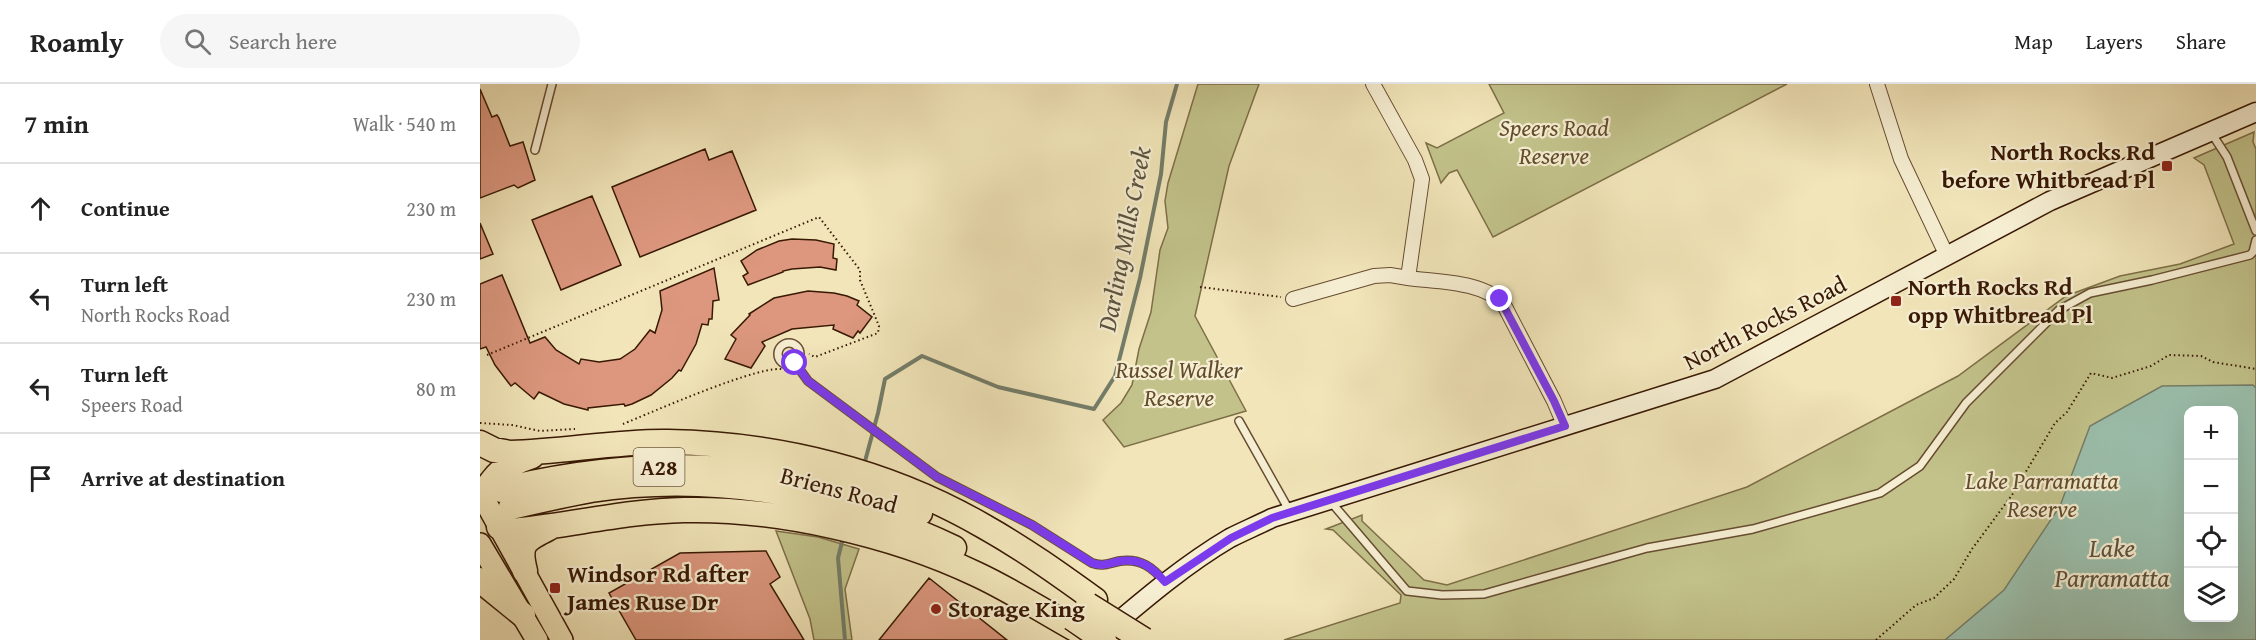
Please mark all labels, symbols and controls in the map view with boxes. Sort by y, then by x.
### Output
search box [160,14,580,68]
text: Roamly [30,21,124,62]
icon: search [181,25,214,58]
text: Search here [229,25,337,57]
text: Map [2014,26,2053,57]
text: Layers [2086,26,2143,57]
text: Share [2176,26,2226,57]
text: 7 min [24,104,89,143]
text: Walk · 540 m [353,109,456,138]
park label: Speers Road Reserve [1499,110,1609,173]
place label: North Rocks Rd before Whitbread Pl [1942,134,2156,197]
water label: Darling Mills Creek [1086,143,1161,336]
marker: North Rocks Rd before Whitbread Pl [2160,159,2174,173]
icon: ahead [24,192,57,225]
text: Continue [81,192,170,224]
text: 230 m [406,194,456,223]
street label: North Rocks Road [1677,266,1852,379]
text: Turn left [81,268,168,300]
place label: North Rocks Rd opp Whitbread Pl [1908,269,2093,332]
icon: left [24,282,57,315]
text: 230 m [406,284,456,313]
route end [1486,285,1512,311]
marker: North Rocks Rd opp Whitbread Pl [1889,294,1903,308]
text: North Rocks Road [81,300,230,329]
route start [781,349,807,375]
park label: Russel Walker Reserve [1114,352,1244,415]
text: Turn left [81,358,168,390]
icon: left [24,372,57,405]
text: 80 m [416,374,456,403]
text: Speers Road [81,390,183,419]
map controls [2184,406,2238,622]
button: + [2184,406,2238,460]
road number: A28 [634,448,684,486]
street label: Briens Road [777,457,902,522]
button: − [2184,460,2238,514]
icon: arrive [24,462,57,495]
text: Arrive at destination [81,462,285,494]
park label: Lake Parramatta Reserve [1964,463,2119,526]
button: locate [2184,514,2238,568]
water label: Lake Parramatta [2054,528,2169,597]
place label: Windsor Rd after James Ruse Dr [563,556,749,619]
button: layers [2184,568,2238,622]
marker: Windsor Rd after James Ruse Dr [548,581,562,595]
place label: Storage King [948,591,1085,626]
marker: Storage King [929,602,943,616]

